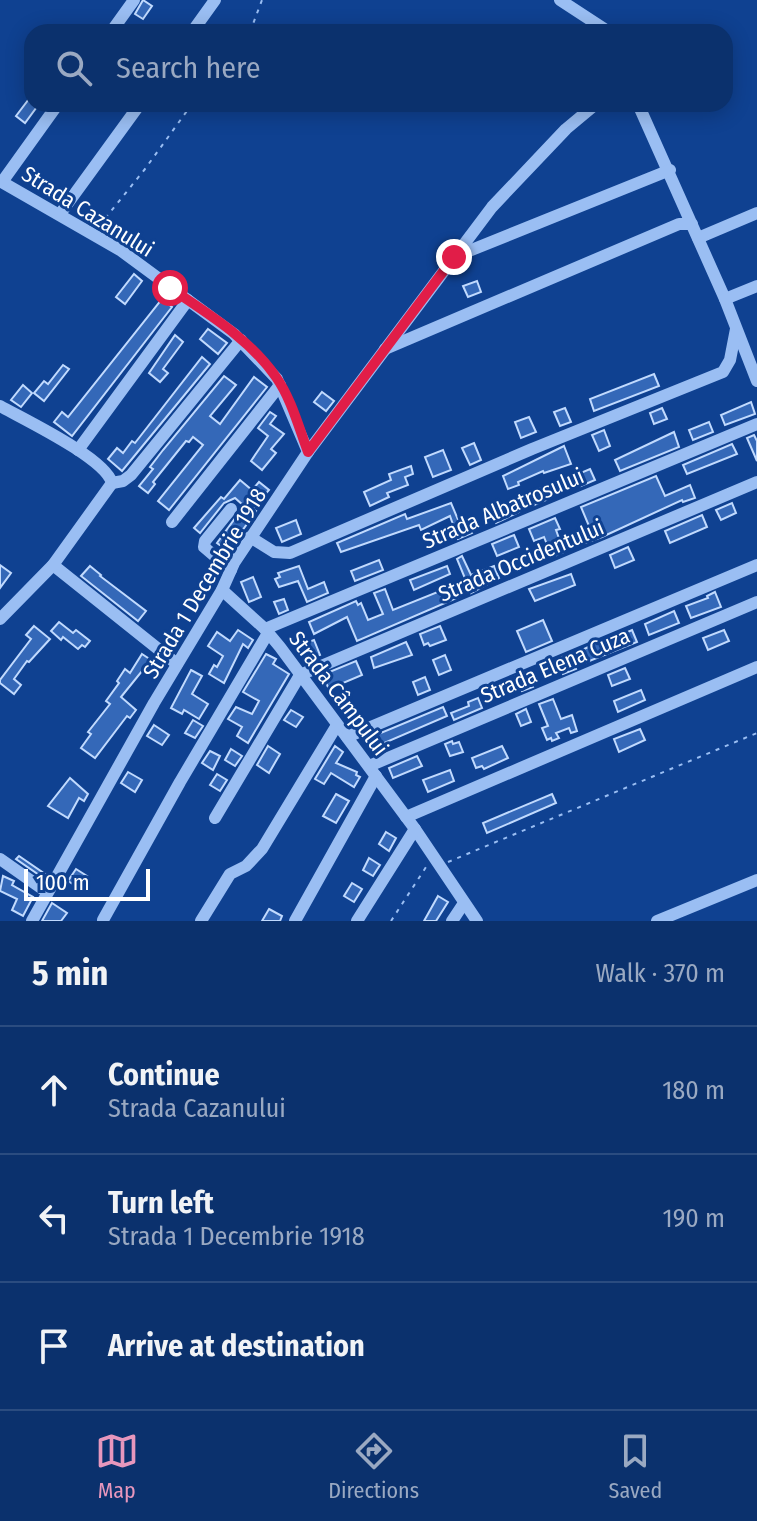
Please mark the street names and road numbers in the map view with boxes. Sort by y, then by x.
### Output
street label: Strada Cazanului [17,160,159,263]
street label: Strada Albatrosului [418,462,588,555]
street label: Strada 1 Decembrie 1918 [137,483,272,683]
street label: Strada Occidentului [434,513,608,608]
street label: Strada Elena Cuza [477,622,634,709]
street label: Strada Câmpului [283,626,394,761]

